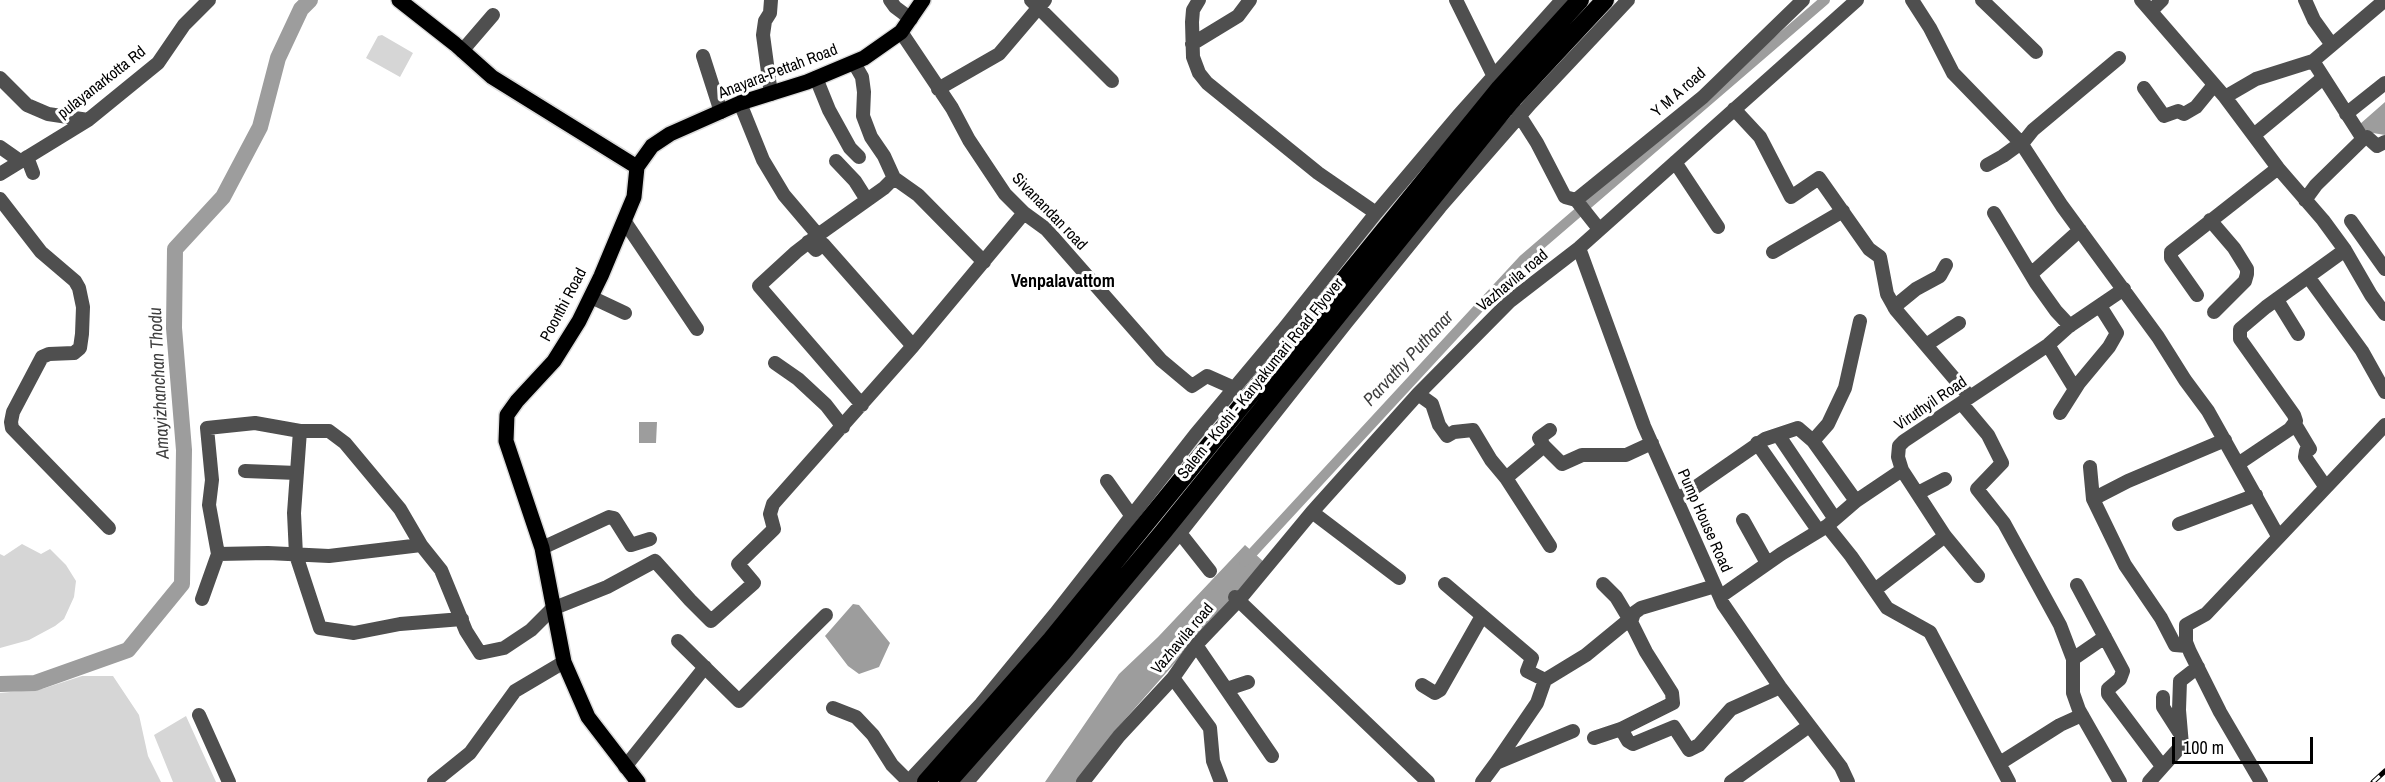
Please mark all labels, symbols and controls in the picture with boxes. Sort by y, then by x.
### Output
street label: Anayara-Pettah Road [716,40,840,104]
street label: pulayanarkotta Rd [54,43,150,123]
street label: Y M A road [1648,64,1710,122]
street label: Sivanandan road [1007,169,1091,255]
street label: Vazhavila road [1474,246,1552,316]
street label: Poonthi Road [537,265,591,345]
district label: Venpalavattom [1011,271,1115,293]
street label: Salem - Kochi - Kanyakumari Road Flyover [1174,275,1348,483]
water label: Amayizhanchan Thodu [145,307,175,459]
water label: Parvathy Puthanar [1359,307,1459,411]
street label: Viruthyil Road [1891,373,1971,435]
street label: Pump House Road [1673,466,1735,576]
street label: Vazhavila road [1148,600,1218,678]
scale bar [2175,725,2316,763]
text: 100 m [2183,735,2224,760]

